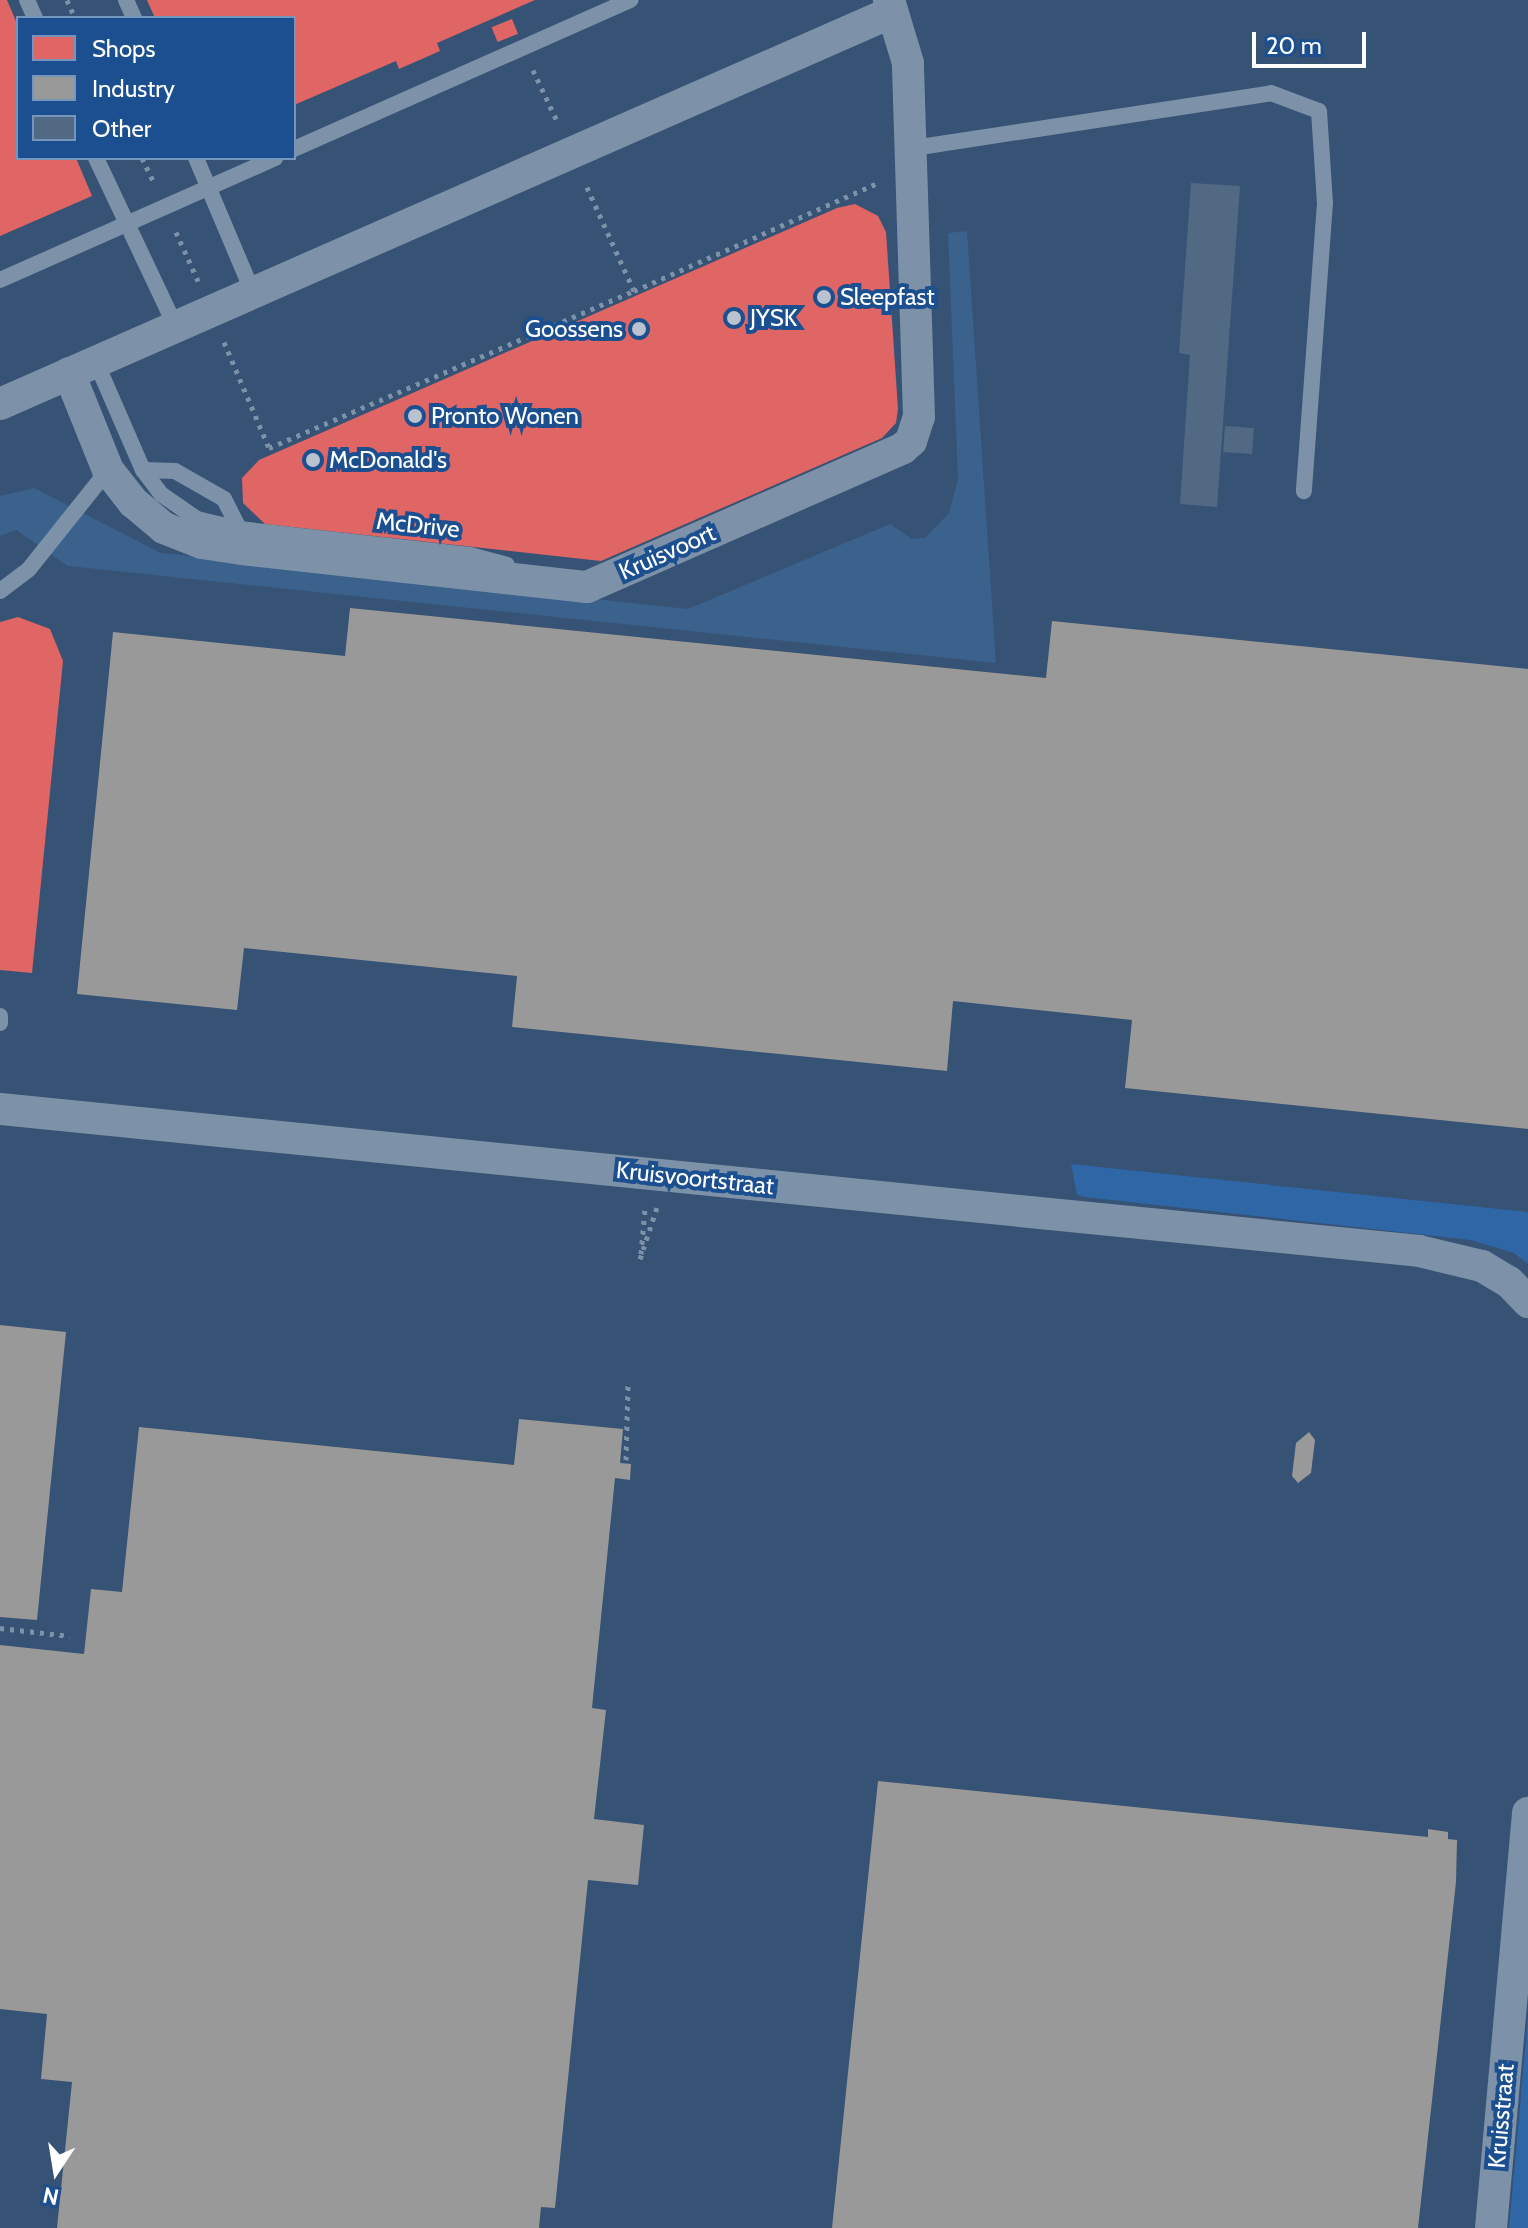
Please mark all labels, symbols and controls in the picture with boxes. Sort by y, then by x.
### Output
legend [16,16,296,160]
scale bar [1256,16,1370,66]
text: 20 m [1266,31,1322,60]
text: Shops [92,34,155,63]
text: Industry [92,74,175,103]
text: Other [92,114,151,143]
place label: Sleepfast [840,283,935,311]
marker: Sleepfast [815,288,833,306]
place label: JYSK [750,304,797,332]
marker: JYSK [725,309,743,327]
place label: Goossens [525,315,623,343]
marker: Goossens [630,320,648,338]
place label: Pronto Wonen [431,402,579,430]
marker: Pronto Wonen [406,407,424,425]
place label: McDonald's [329,446,447,474]
marker: McDonald's [304,451,322,469]
street label: McDrive [375,506,461,544]
street label: Kruisvoort [614,518,720,586]
street label: Kruisvoortstraat [615,1155,775,1201]
street label: Kruisstraat [1482,2062,1520,2170]
north arrow [16,2132,96,2212]
text: N [40,2181,61,2211]

